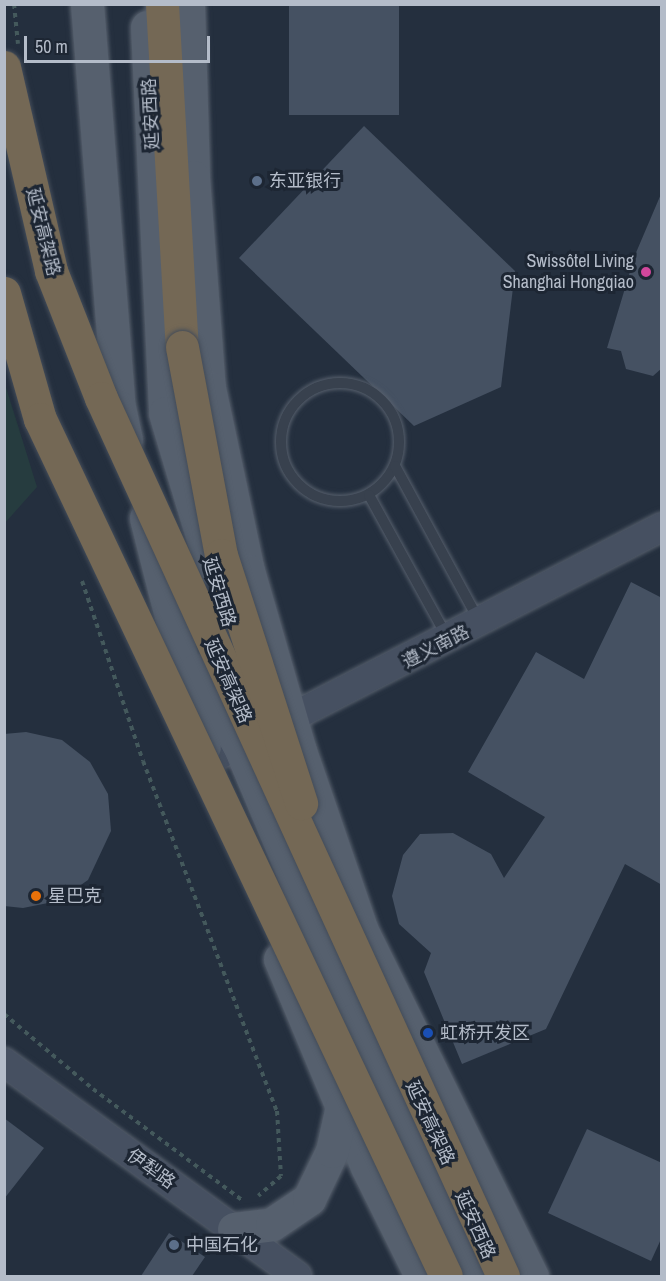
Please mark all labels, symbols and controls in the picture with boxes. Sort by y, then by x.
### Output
scale bar [27,24,213,62]
text: 50 m [35,34,68,59]
street label: 延安西路 [138,77,164,151]
place label: 东亚银行 [269,170,341,192]
marker: 东亚银行 [250,174,264,188]
street label: 延安高架路 [22,186,64,278]
place label: Swissôtel Living Shanghai Hongqiao [503,251,634,294]
marker: Swissôtel Living Shanghai Hongqiao [639,265,653,279]
street label: 延安西路 [198,554,240,630]
street label: 遵义南路 [399,621,473,673]
street label: 延安高架路 [200,635,256,727]
place label: 星巴克 [48,885,102,907]
marker: 星巴克 [29,889,43,903]
place label: 虹桥开发区 [440,1022,530,1044]
marker: 虹桥开发区 [421,1026,435,1040]
street label: 延安高架路 [401,1078,459,1168]
street label: 伊犁路 [123,1144,179,1194]
street label: 延安西路 [450,1188,500,1262]
place label: 中国石化 [186,1234,258,1256]
marker: 中国石化 [167,1238,181,1252]

